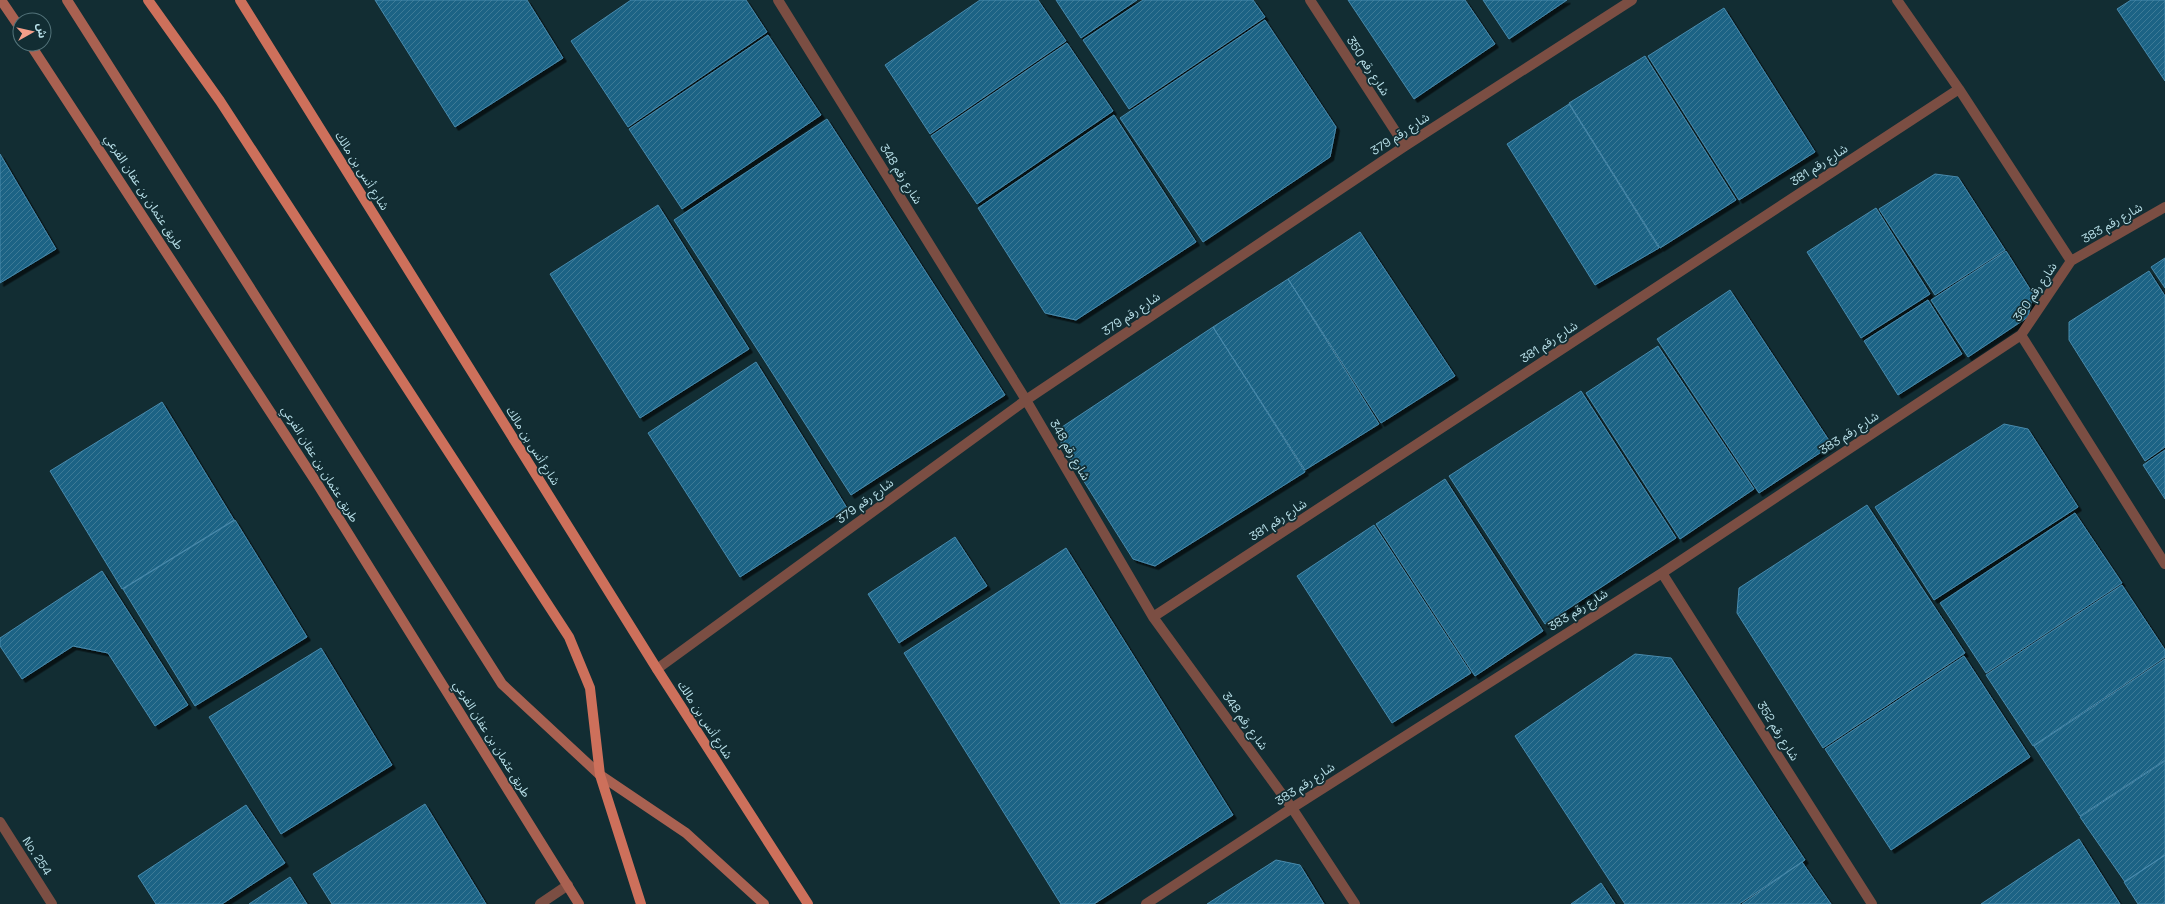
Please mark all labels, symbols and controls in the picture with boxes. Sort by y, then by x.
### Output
north arrow [12,12,52,52]
text: ش [34,22,50,39]
street label: شارع رقم 350 [1342,33,1393,99]
street label: شارع رقم 379 [1368,109,1433,160]
street label: شارع أنس بن مالك [331,129,393,214]
street label: طريق عثمان بن عفان الفرعي [99,131,187,254]
street label: شارع رقم 381 [1787,140,1851,190]
street label: شارع رقم 348 [875,141,926,208]
street label: شارع رقم 383 [2079,199,2146,248]
street label: شارع رقم 360 [2009,259,2061,325]
street label: شارع رقم 379 [1099,289,1164,340]
street label: شارع رقم 381 [1517,317,1581,367]
street label: طريق عثمان بن عفان الفرعي [276,403,362,526]
street label: شارع أنس بن مالك [502,404,564,489]
street label: شارع رقم 383 [1816,408,1882,459]
street label: شارع رقم 348 [1045,417,1094,484]
street label: شارع رقم 379 [833,475,897,528]
street label: شارع رقم 381 [1246,495,1310,545]
street label: شارع رقم 383 [1545,585,1611,636]
street label: طريق عثمان بن عفان الفرعي [448,678,534,801]
street label: شارع أنس بن مالك [673,678,736,763]
street label: شارع رقم 348 [1218,689,1271,754]
street label: شارع رقم 352 [1753,698,1803,764]
street label: شارع رقم 383 [1272,759,1338,810]
street label: No. 254 [19,834,56,879]

